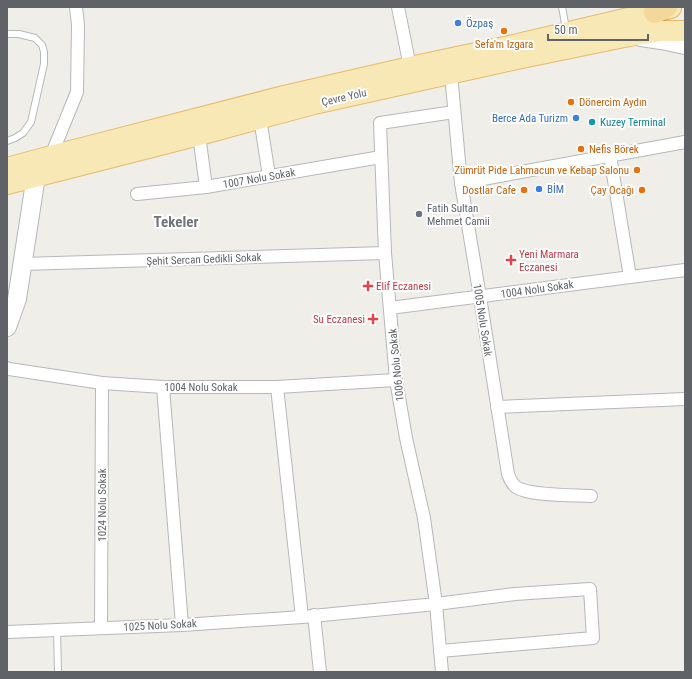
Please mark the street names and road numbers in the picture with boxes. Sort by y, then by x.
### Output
street label: Çevre Yolu [320,86,368,109]
street label: 1007 Nolu Sokak [222,166,296,191]
street label: Şehit Sercan Gedikli Sokak [146,251,262,268]
street label: 1004 Nolu Sokak [500,278,574,301]
street label: 1005 Nolu Sokak [470,283,495,357]
street label: 1006 Nolu Sokak [386,328,407,402]
street label: 1004 Nolu Sokak [164,381,238,394]
street label: 1024 Nolu Sokak [96,468,109,542]
street label: 1025 Nolu Sokak [123,617,197,634]

